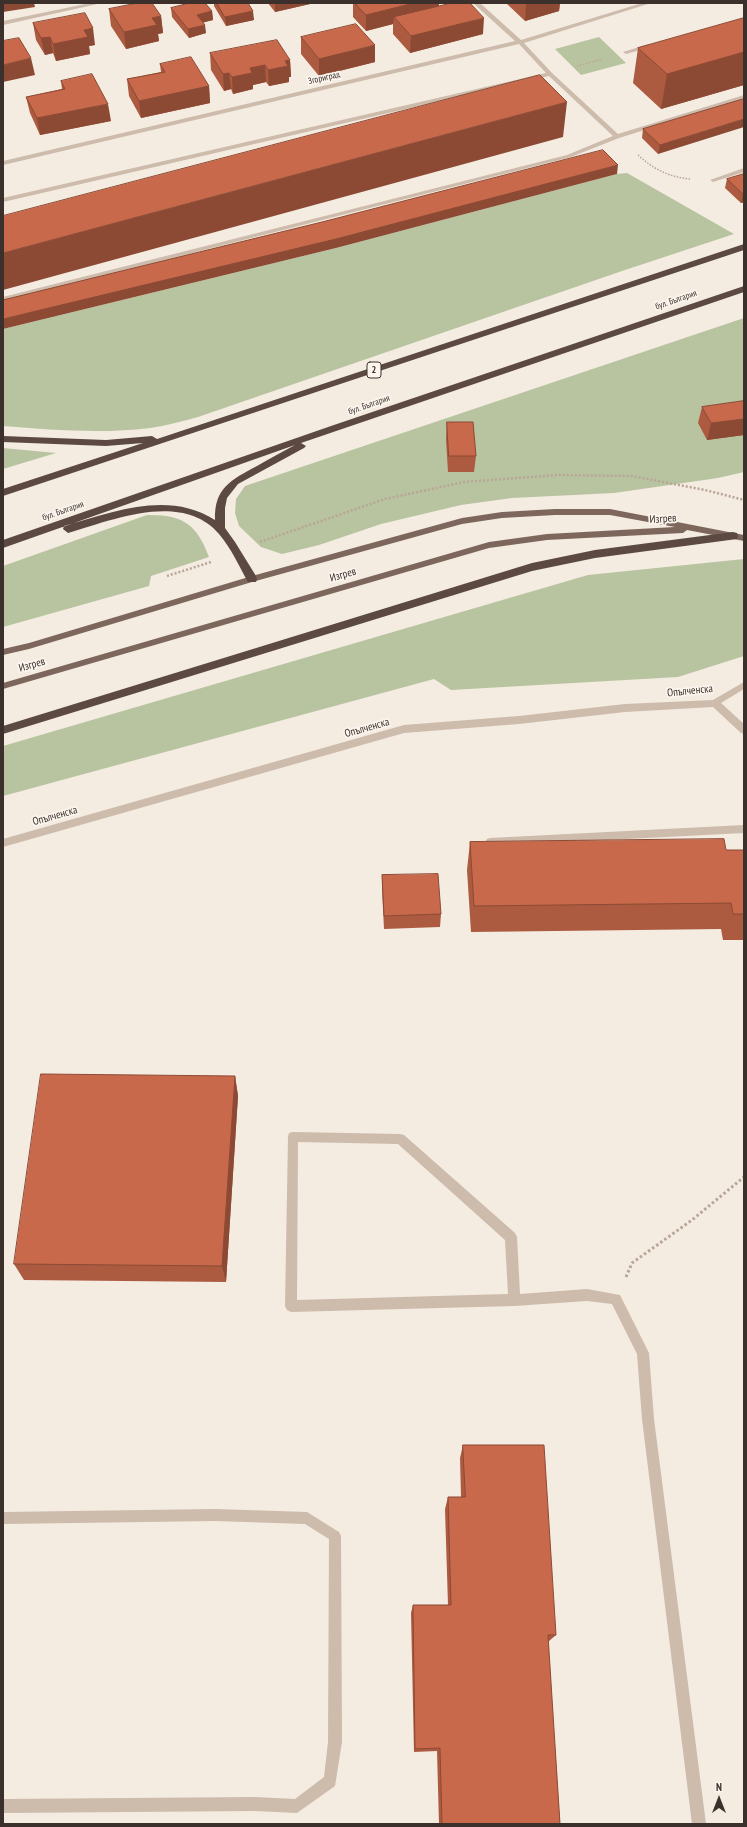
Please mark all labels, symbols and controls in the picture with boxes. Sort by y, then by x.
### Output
street label: Згориград [307,69,341,87]
street label: бул. България [654,288,698,312]
road number: 2 [367,362,381,378]
street label: бул. България [347,393,391,417]
street label: бул. България [41,499,85,523]
street label: Изгрев [649,511,677,527]
street label: Изгрев [328,565,358,585]
street label: Изгрев [17,655,47,675]
street label: Опълченска [666,682,714,700]
street label: Опълченска [343,715,391,741]
street label: Опълченска [31,803,79,829]
north arrow [699,1779,739,1819]
text: N [716,1780,722,1794]

